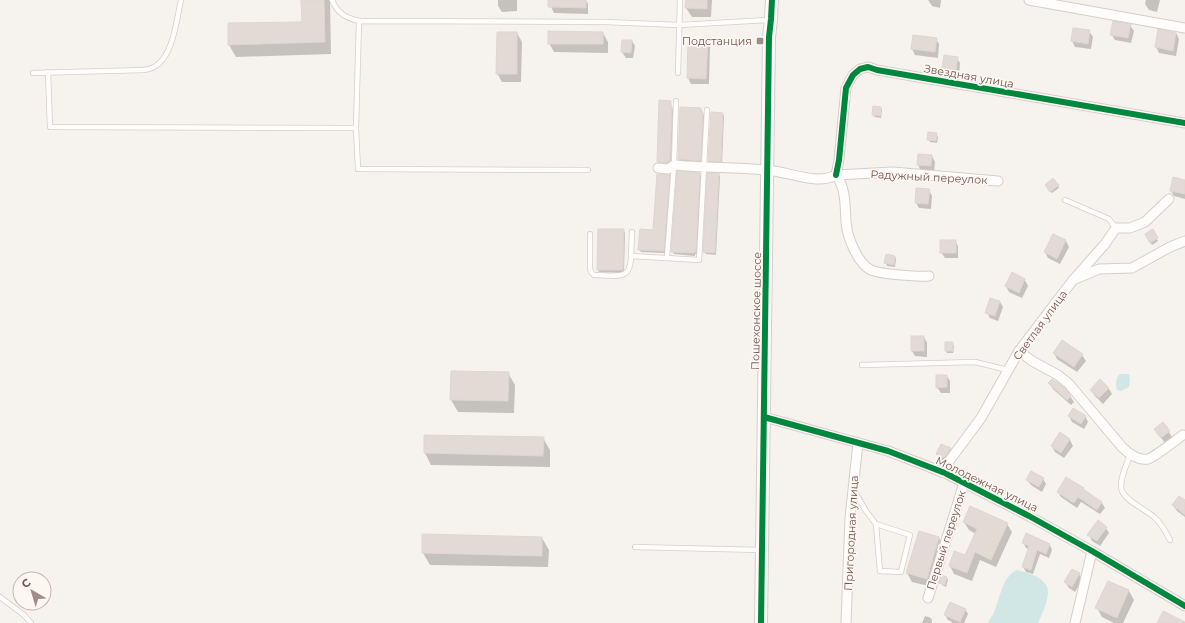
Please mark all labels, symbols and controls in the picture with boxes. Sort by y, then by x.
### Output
place label: Подстанция [682,34,752,48]
marker: Подстанция [755,36,765,46]
street label: Звездная улица [923,61,1015,91]
street label: Радужный переулок [870,167,989,187]
street label: Пошехонское шоссе [748,252,764,370]
street label: Светлая улица [1010,287,1070,363]
street label: Молодежная улица [934,453,1040,515]
street label: Пригородная улица [841,475,861,591]
street label: Первый переулок [923,488,969,592]
north arrow [12,571,52,611]
text: С [18,575,33,591]

